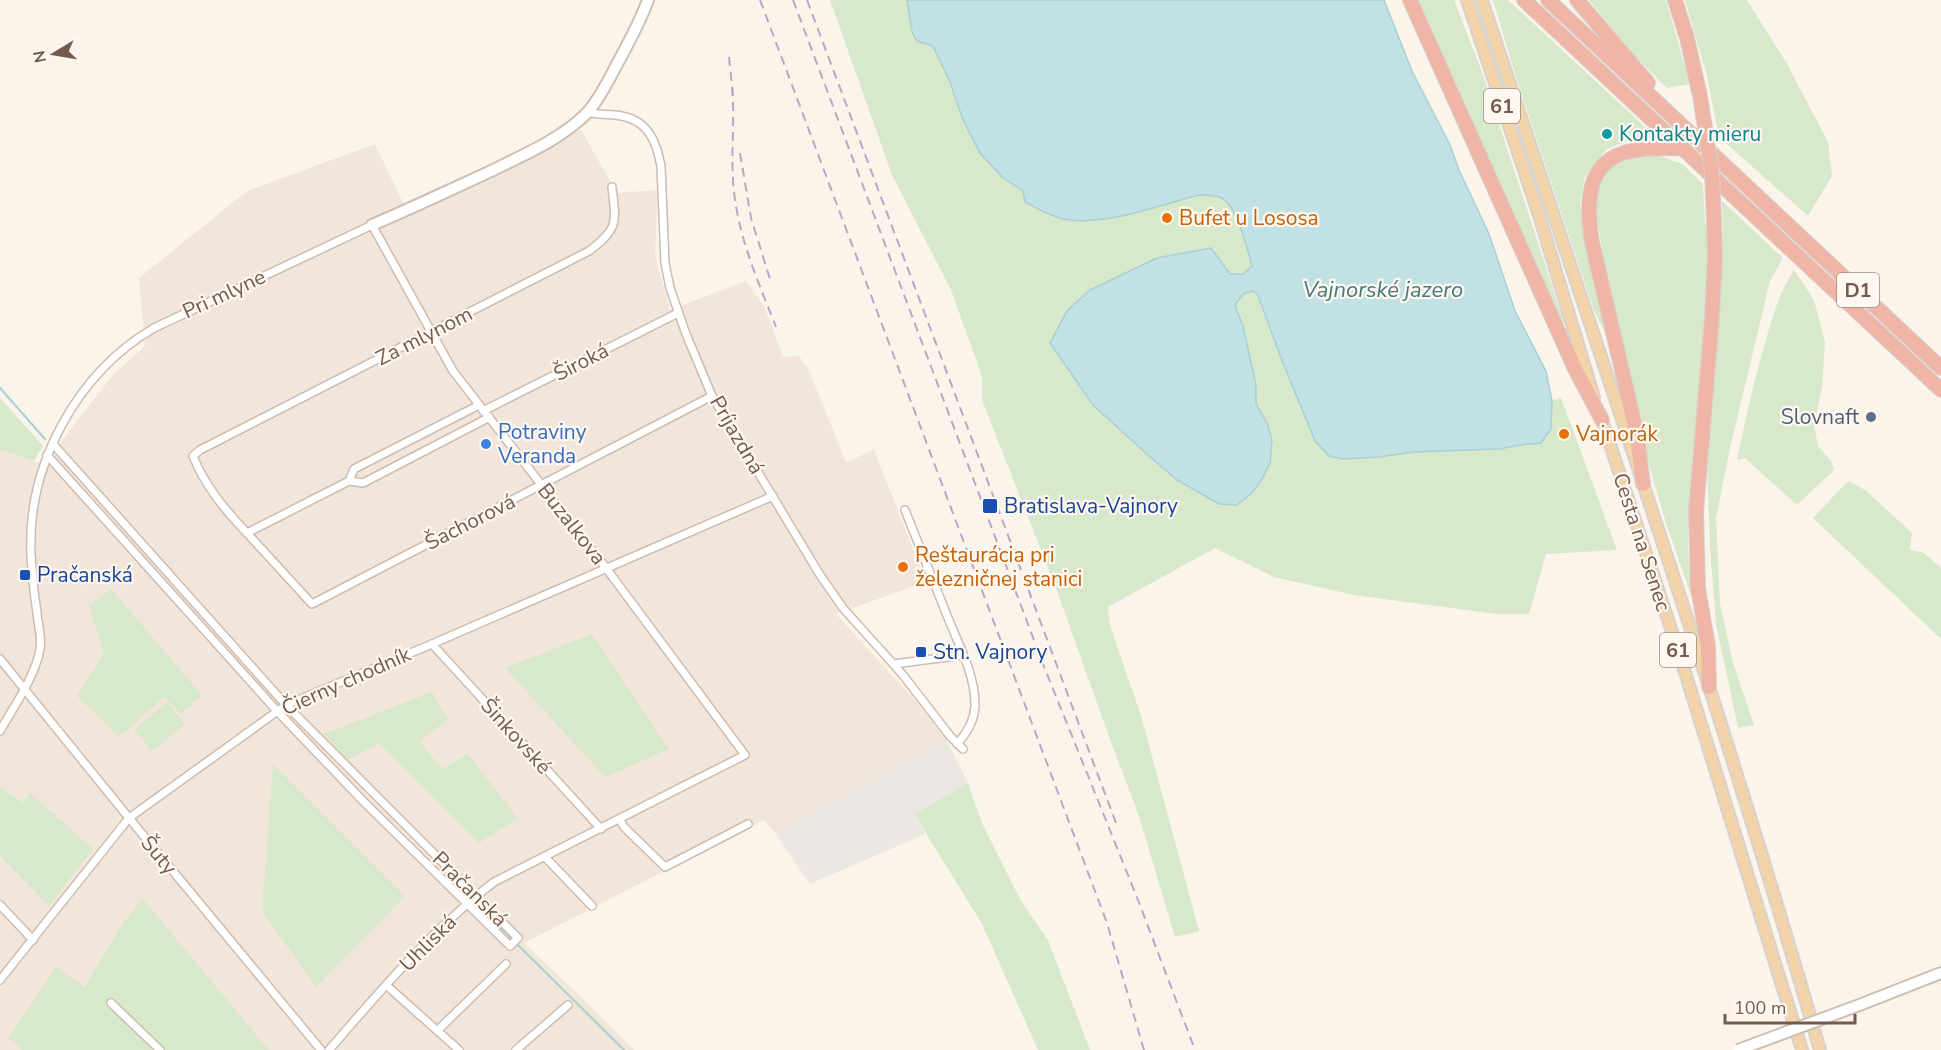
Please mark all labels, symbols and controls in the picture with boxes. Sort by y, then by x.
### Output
north arrow [24,24,84,84]
text: N [28,49,52,65]
road number: 61 [1484,89,1520,123]
place label: Kontakty mieru [1619,120,1761,148]
marker: Kontakty mieru [1600,127,1614,141]
place label: Bufet u Lososa [1179,204,1319,232]
marker: Bufet u Lososa [1160,211,1174,225]
street label: Pri mlyne [178,263,270,325]
road number: D1 [1837,273,1879,307]
water label: Vajnorské jazero [1303,275,1463,305]
street label: Za mlynom [371,300,477,372]
street label: Široká [549,336,613,388]
street label: Príjazdná [703,391,771,479]
place label: Slovnaft [1781,403,1860,431]
marker: Slovnaft [1864,410,1878,424]
place label: Potraviny Veranda [497,418,587,470]
place label: Vajnorák [1575,420,1658,448]
marker: Vajnorák [1557,427,1571,441]
marker: Potraviny Veranda [479,437,493,451]
street label: Cesta na Senec [1606,469,1678,615]
street label: Buzalkova [531,477,613,571]
street label: Šachorová [420,487,520,557]
place label: Bratislava-Vajnory [1004,492,1178,520]
marker: Bratislava-Vajnory [981,497,999,515]
place label: Reštaurácia pri železničnej stanici [915,541,1083,593]
marker: Reštaurácia pri železničnej stanici [896,560,910,574]
place label: Pračanská [37,561,133,589]
marker: Pračanská [18,568,32,582]
road number: 61 [1660,633,1696,667]
place label: Stn. Vajnory [933,638,1047,666]
street label: Čierny chodník [277,640,416,722]
marker: Stn. Vajnory [914,645,928,659]
street label: Šinkovské [474,692,558,780]
street label: Šuty [134,830,184,881]
street label: Pračanská [426,845,514,933]
street label: Uhliská [393,908,463,978]
scale bar [1725,987,1856,1025]
text: 100 m [1734,996,1786,1020]

